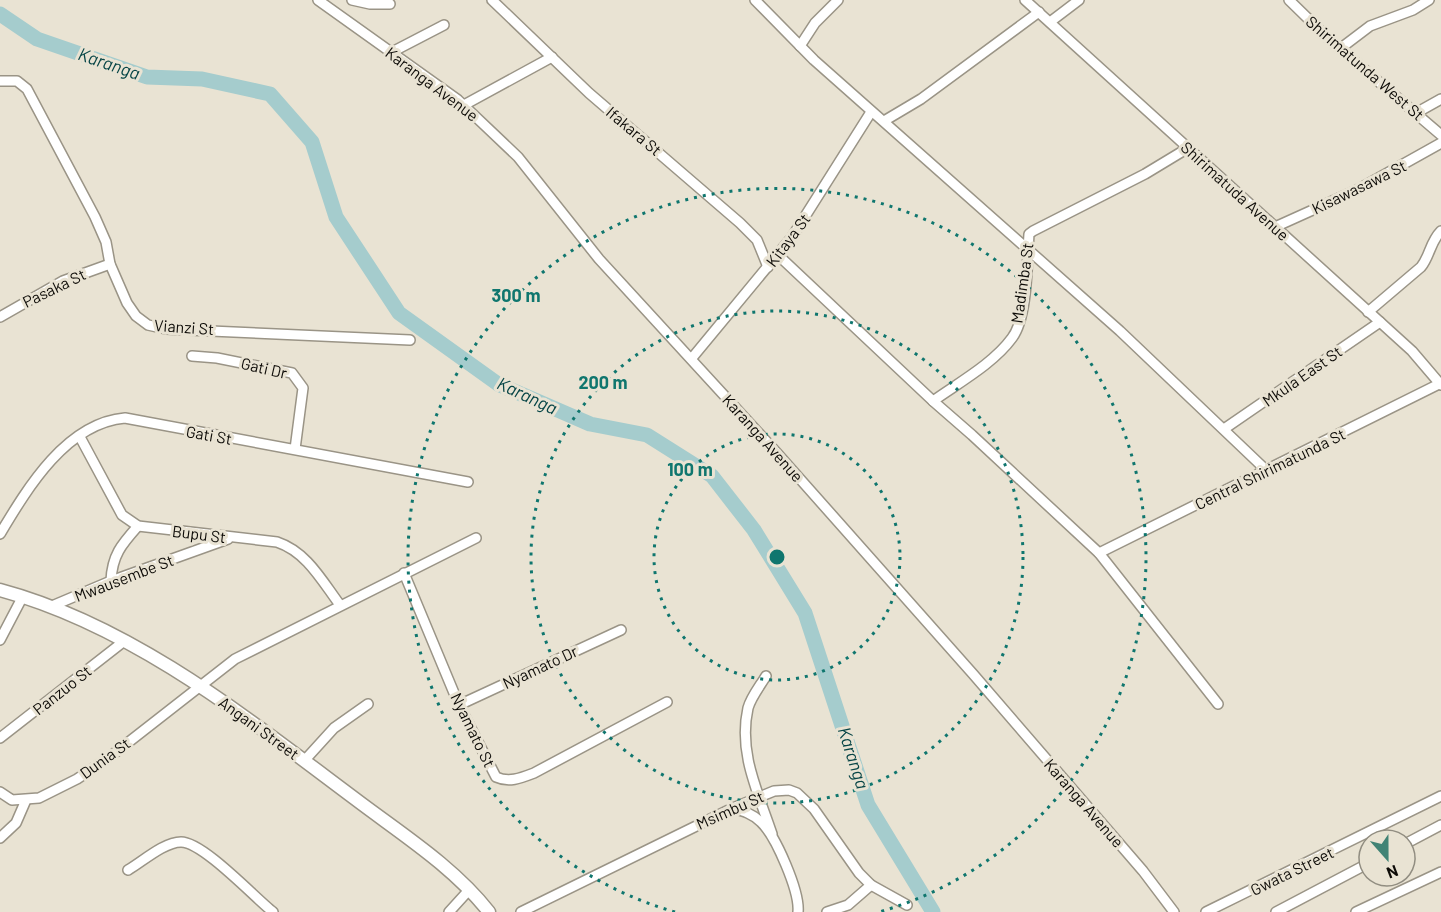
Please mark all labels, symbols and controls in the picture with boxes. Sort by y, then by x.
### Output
street label: Shirimatunda West St [1303,11,1428,124]
water label: Karanga [76,42,143,84]
street label: Karanga Avenue [382,43,482,125]
street label: Ifakara St [603,102,666,159]
street label: Shirimatuda Avenue [1177,137,1293,244]
street label: Kisawasawa St [1308,155,1409,218]
street label: Kitaya St [762,209,814,270]
street label: Madimba St [1006,242,1037,324]
street label: Pasaka St [19,264,88,311]
text: 300 m [492,284,540,306]
street label: Vianzi St [154,315,215,338]
street label: Mkula East St [1258,341,1345,410]
street label: Gati Dr [239,353,289,382]
text: 200 m [578,371,628,393]
water label: Karanga [494,372,561,419]
street label: Karanga Avenue [719,390,808,485]
street label: Gati St [185,421,233,448]
street label: Central Shirimatunda St [1191,424,1348,513]
text: 100 m [667,458,713,480]
street label: Bupu St [171,521,227,546]
centre of rings [767,547,787,567]
street label: Mwausembe St [72,550,176,605]
street label: Nyamato Dr [499,641,581,692]
street label: Panzuo St [29,661,95,718]
street label: Nyamato St [447,690,500,770]
street label: Angani Street [215,692,303,763]
water label: Karanga [834,724,874,791]
street label: Dunia St [76,733,134,782]
street label: Karanga Avenue [1041,754,1128,851]
street label: Msimbu St [693,786,767,833]
north arrow [1357,828,1417,888]
street label: Gwata Street [1247,842,1336,899]
text: N [1384,862,1401,883]

